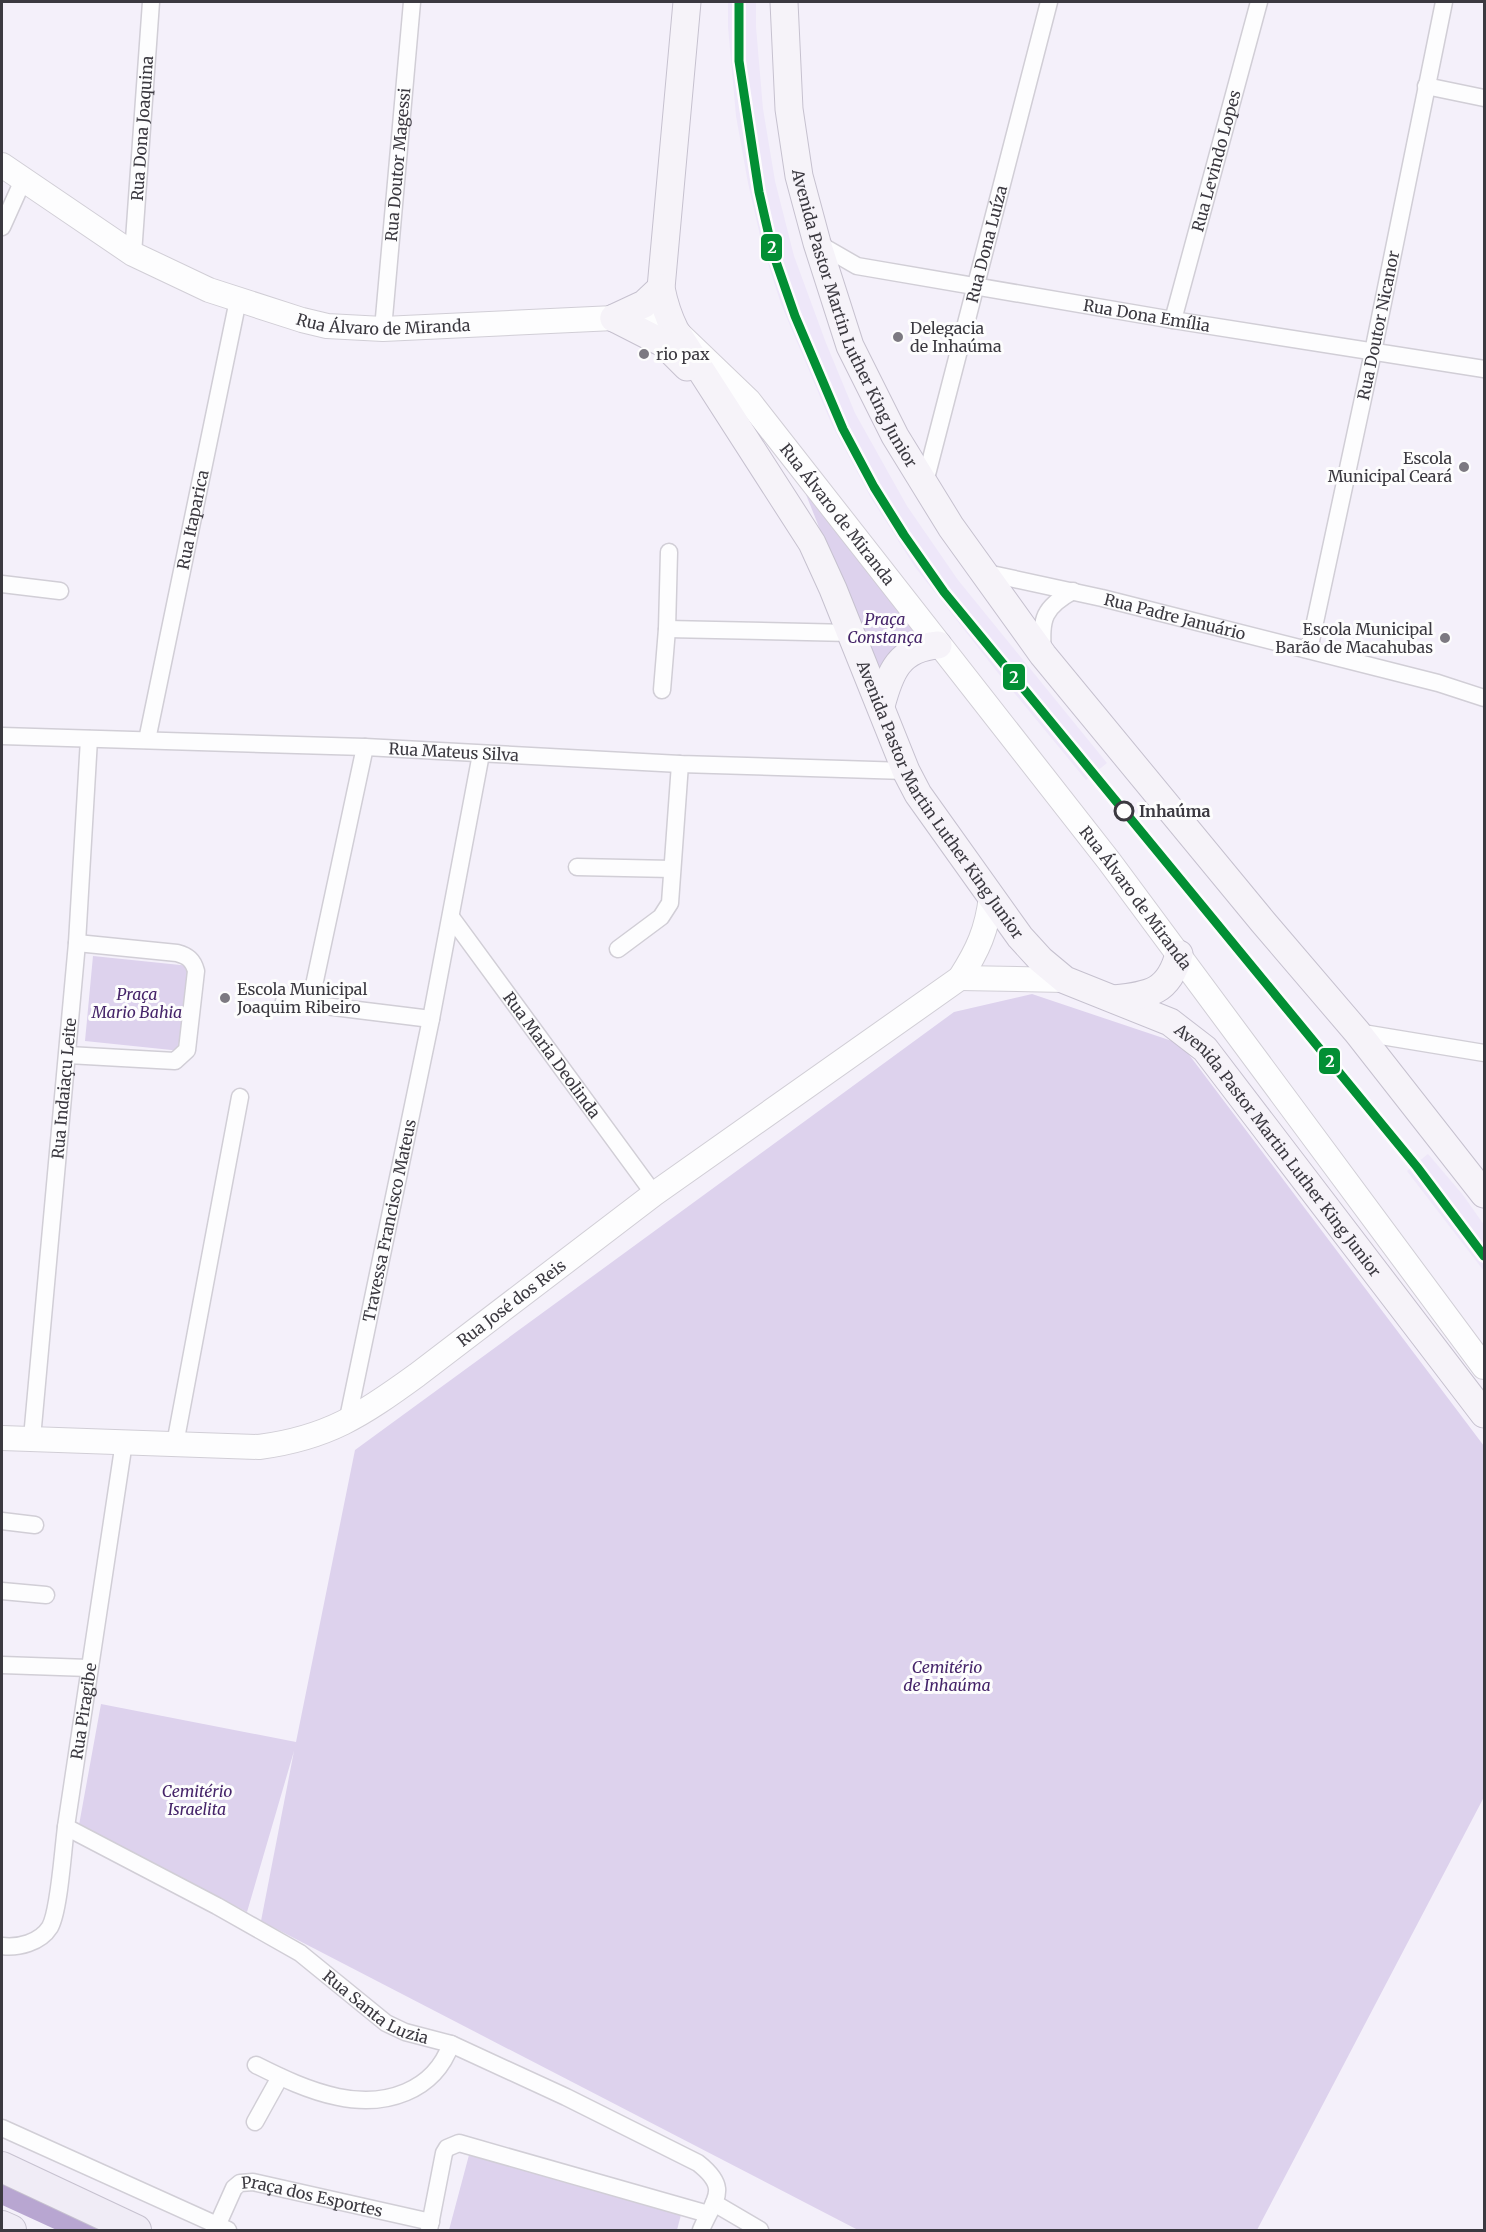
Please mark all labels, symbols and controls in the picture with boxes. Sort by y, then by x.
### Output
street label: Rua Dona Joaquina [127,55,157,202]
street label: Rua Doutor Magessi [381,87,414,242]
street label: Rua Levindo Lopes [1187,88,1245,234]
street label: Avenida Pastor Martin Luther King Junior [788,167,922,471]
street label: Rua Dona Luíza [962,183,1011,305]
line badge: 2 [760,233,783,262]
text: 2 [767,237,777,257]
street label: Rua Doutor Nicanor [1353,249,1403,402]
street label: Rua Dona Emília [1082,295,1212,336]
street label: Rua Álvaro de Miranda [294,309,471,339]
place label: Delegacia de Inhaúma [910,318,1002,356]
marker: Delegacia de Inhaúma [891,330,905,344]
place label: rio pax [656,344,710,364]
marker: rio pax [637,347,651,361]
street label: Rua Álvaro de Miranda [776,439,899,589]
place label: Escola Municipal Ceará [1328,448,1452,486]
marker: Escola Municipal Ceará [1457,460,1471,474]
street label: Rua Itaparica [173,468,213,571]
street label: Rua Padre Januário [1102,589,1248,644]
park label: Praça Constança [847,609,923,647]
place label: Escola Municipal Barão de Macahubas [1275,619,1433,657]
marker: Escola Municipal Barão de Macahubas [1438,631,1452,645]
street label: Avenida Pastor Martin Luther King Junior [852,657,1028,943]
line badge: 2 [1002,663,1026,691]
text: 2 [1009,667,1019,687]
street label: Rua Mateus Silva [388,738,520,765]
marker: Inhaúma [1114,801,1134,821]
place label: Inhaúma [1139,801,1211,821]
street label: Rua Álvaro de Miranda [1075,822,1196,974]
place label: Escola Municipal Joaquim Ribeiro [236,979,368,1017]
park label: Praça Mario Bahia [91,984,182,1022]
street label: Rua Maria Deolinda [499,988,605,1122]
marker: Escola Municipal Joaquim Ribeiro [218,991,232,1005]
street label: Rua Indaiaçu Leite [47,1017,80,1160]
street label: Avenida Pastor Martin Luther King Junior [1170,1019,1385,1281]
line badge: 2 [1318,1047,1341,1075]
text: 2 [1325,1051,1335,1071]
street label: Travessa Francisco Mateus [358,1117,420,1323]
street label: Rua José dos Reis [453,1255,570,1351]
park label: Cemitério de Inhaúma [903,1657,991,1695]
street label: Rua Piragibe [66,1661,101,1761]
park label: Cemitério Israelita [162,1781,232,1819]
street label: Rua Santa Luzia [319,1966,431,2048]
street label: Praça dos Esportes [241,2172,385,2221]

